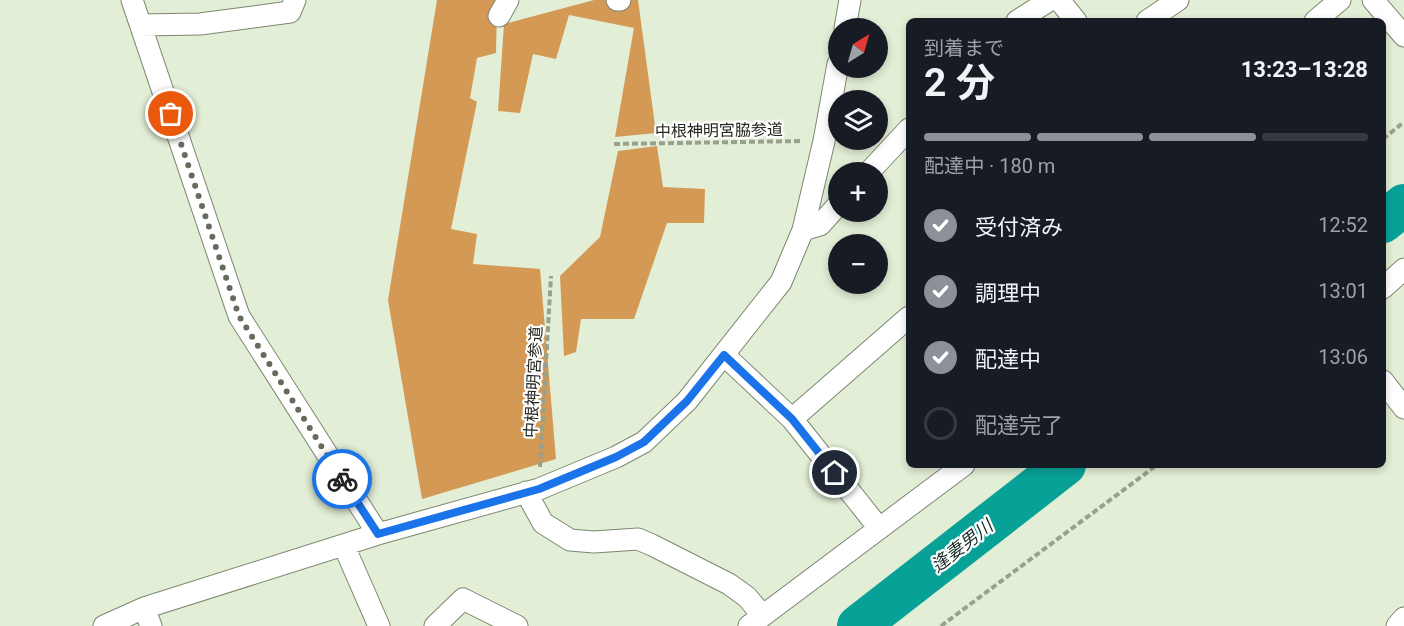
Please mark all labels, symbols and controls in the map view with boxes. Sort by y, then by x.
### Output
north arrow [828,18,888,78]
map controls [828,18,888,294]
text: 到着まで [924,36,1004,60]
text: 13:23–13:28 [1241,57,1368,82]
text: 2 分 [924,60,995,106]
pin [145,88,196,139]
button: layers [828,90,888,150]
icon: bag [154,97,187,130]
street label: 中根神明宮脇参道 [655,120,783,141]
text: 配達中 · 180 m [924,154,1055,178]
button: + [828,162,888,222]
icon: check [924,209,957,242]
text: 12:52 [1318,213,1368,237]
text: 受付済み [975,215,1063,240]
button: − [828,234,888,294]
icon: check [924,275,957,308]
text: 13:01 [1318,279,1368,303]
text: 調理中 [975,281,1041,306]
street label: 中根神明宮参道 [521,326,546,438]
icon: check [924,341,957,374]
text: 13:06 [1318,345,1368,369]
text: 配達中 [975,347,1041,372]
text: 配達完了 [975,413,1063,438]
pin [809,447,860,498]
courier [312,449,372,509]
icon: home [818,456,851,489]
icon: bike [326,463,359,496]
water label: 逢妻男川 [927,514,998,576]

